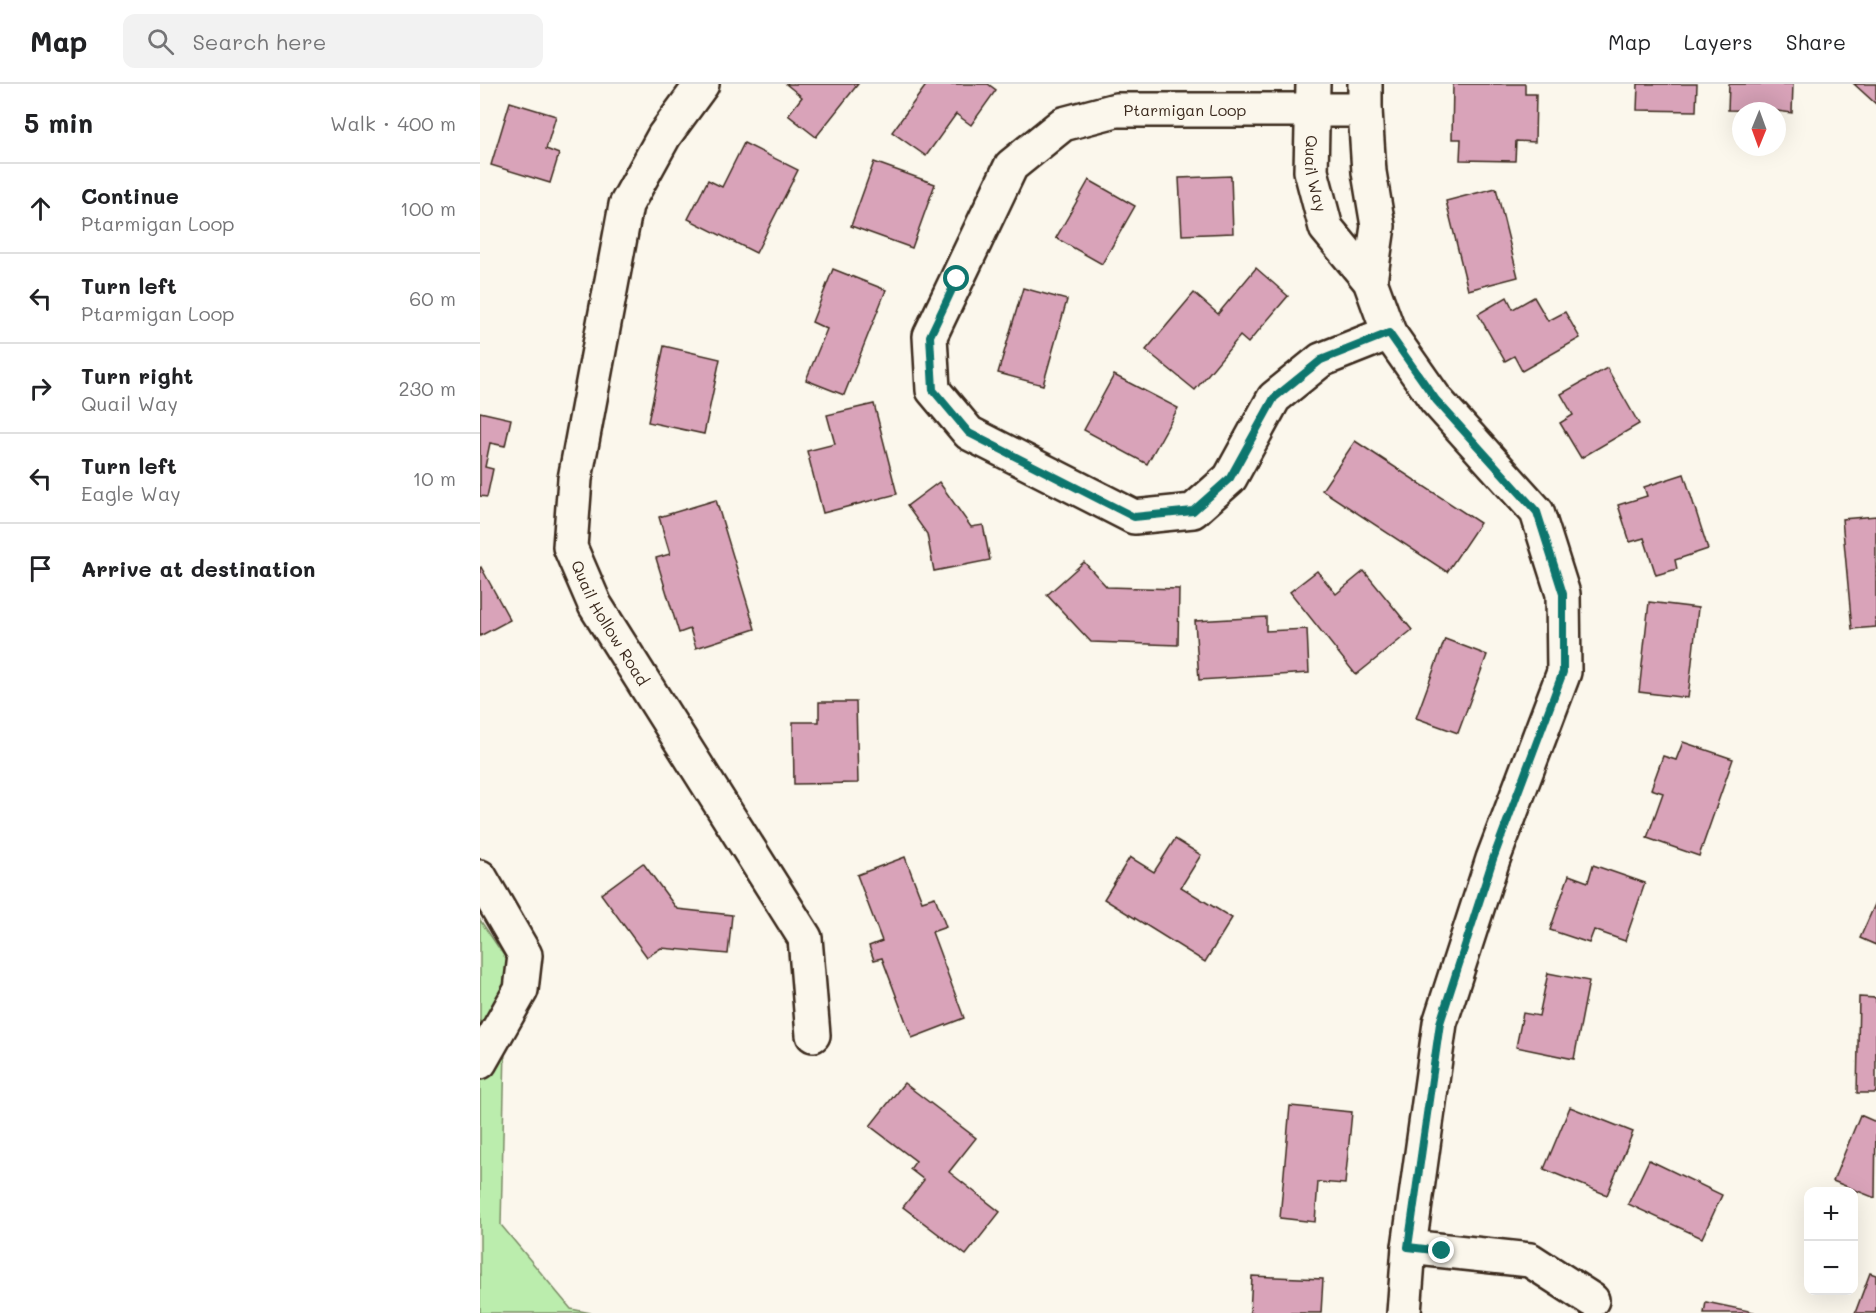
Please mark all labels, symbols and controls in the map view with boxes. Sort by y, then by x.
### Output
search box [123,14,543,68]
text: Map [30,23,87,59]
icon: search [144,25,177,58]
text: Search here [192,27,326,56]
text: Map [1608,28,1651,55]
text: Layers [1684,28,1753,55]
text: Share [1786,28,1846,55]
street label: Ptarmigan Loop [1124,99,1247,120]
north arrow [1732,102,1786,156]
text: 5 min [24,106,93,140]
text: Walk · 400 m [330,110,456,136]
street label: Quail Way [1301,135,1332,214]
text: Continue [81,181,179,210]
icon: ahead [24,192,57,225]
text: 100 m [400,195,456,221]
text: Ptarmigan Loop [81,210,235,236]
route start [943,265,969,291]
text: Turn left [81,271,177,300]
icon: left [24,282,57,315]
text: 60 m [409,285,456,311]
text: Ptarmigan Loop [81,300,235,326]
text: Turn right [81,361,193,390]
icon: right [24,372,57,405]
text: 230 m [398,375,456,401]
text: Quail Way [81,390,178,416]
text: Turn left [81,451,177,480]
icon: left [24,462,57,495]
text: 10 m [412,465,456,491]
text: Eagle Way [81,480,181,506]
icon: arrive [24,552,57,585]
text: Arrive at destination [81,554,316,583]
street label: Quail Hollow Road [567,557,654,689]
map controls [1804,1187,1858,1295]
button: + [1804,1187,1858,1241]
route end [1428,1237,1454,1263]
button: − [1804,1241,1858,1295]

